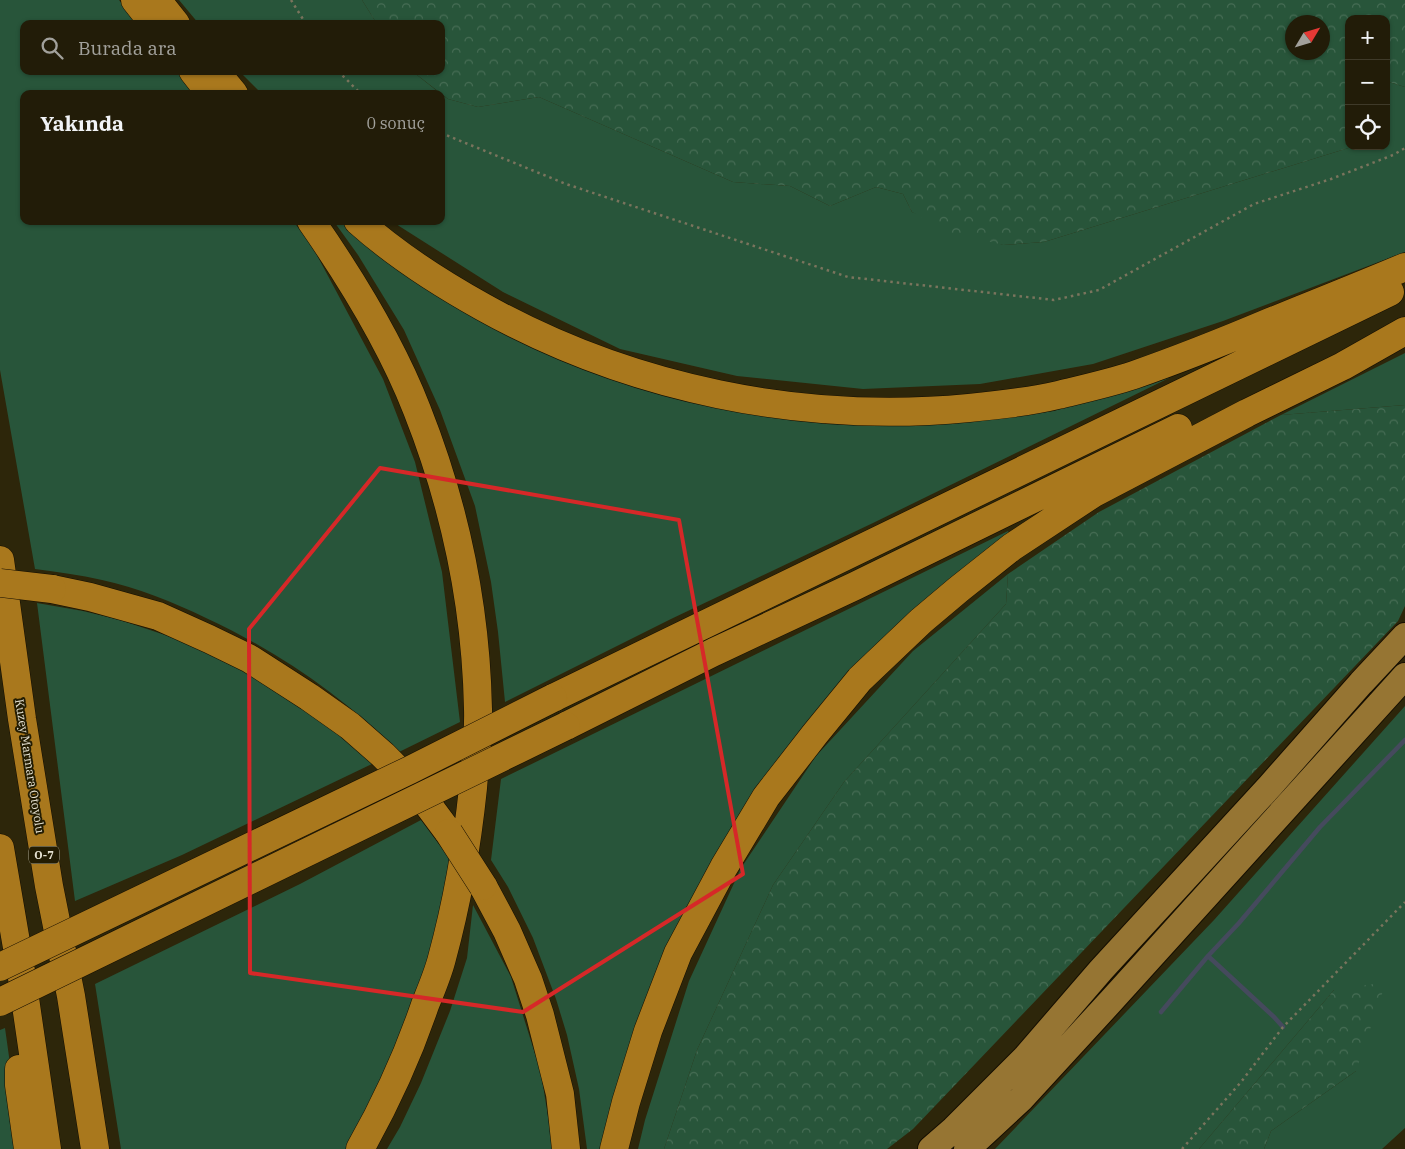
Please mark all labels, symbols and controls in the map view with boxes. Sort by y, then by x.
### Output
north arrow [1285,15,1330,60]
map controls [1345,15,1390,150]
button: + [1345,15,1390,60]
search box [20,20,445,75]
icon: search [38,34,66,62]
text: Burada ara [78,36,177,60]
button: − [1345,60,1390,105]
button: locate [1345,105,1390,150]
text: Yakında [40,109,124,137]
text: 0 sonuç [366,113,425,133]
street label: Kuzey Marmara Otoyolu [12,698,48,835]
road number: O-7 [29,846,59,864]

